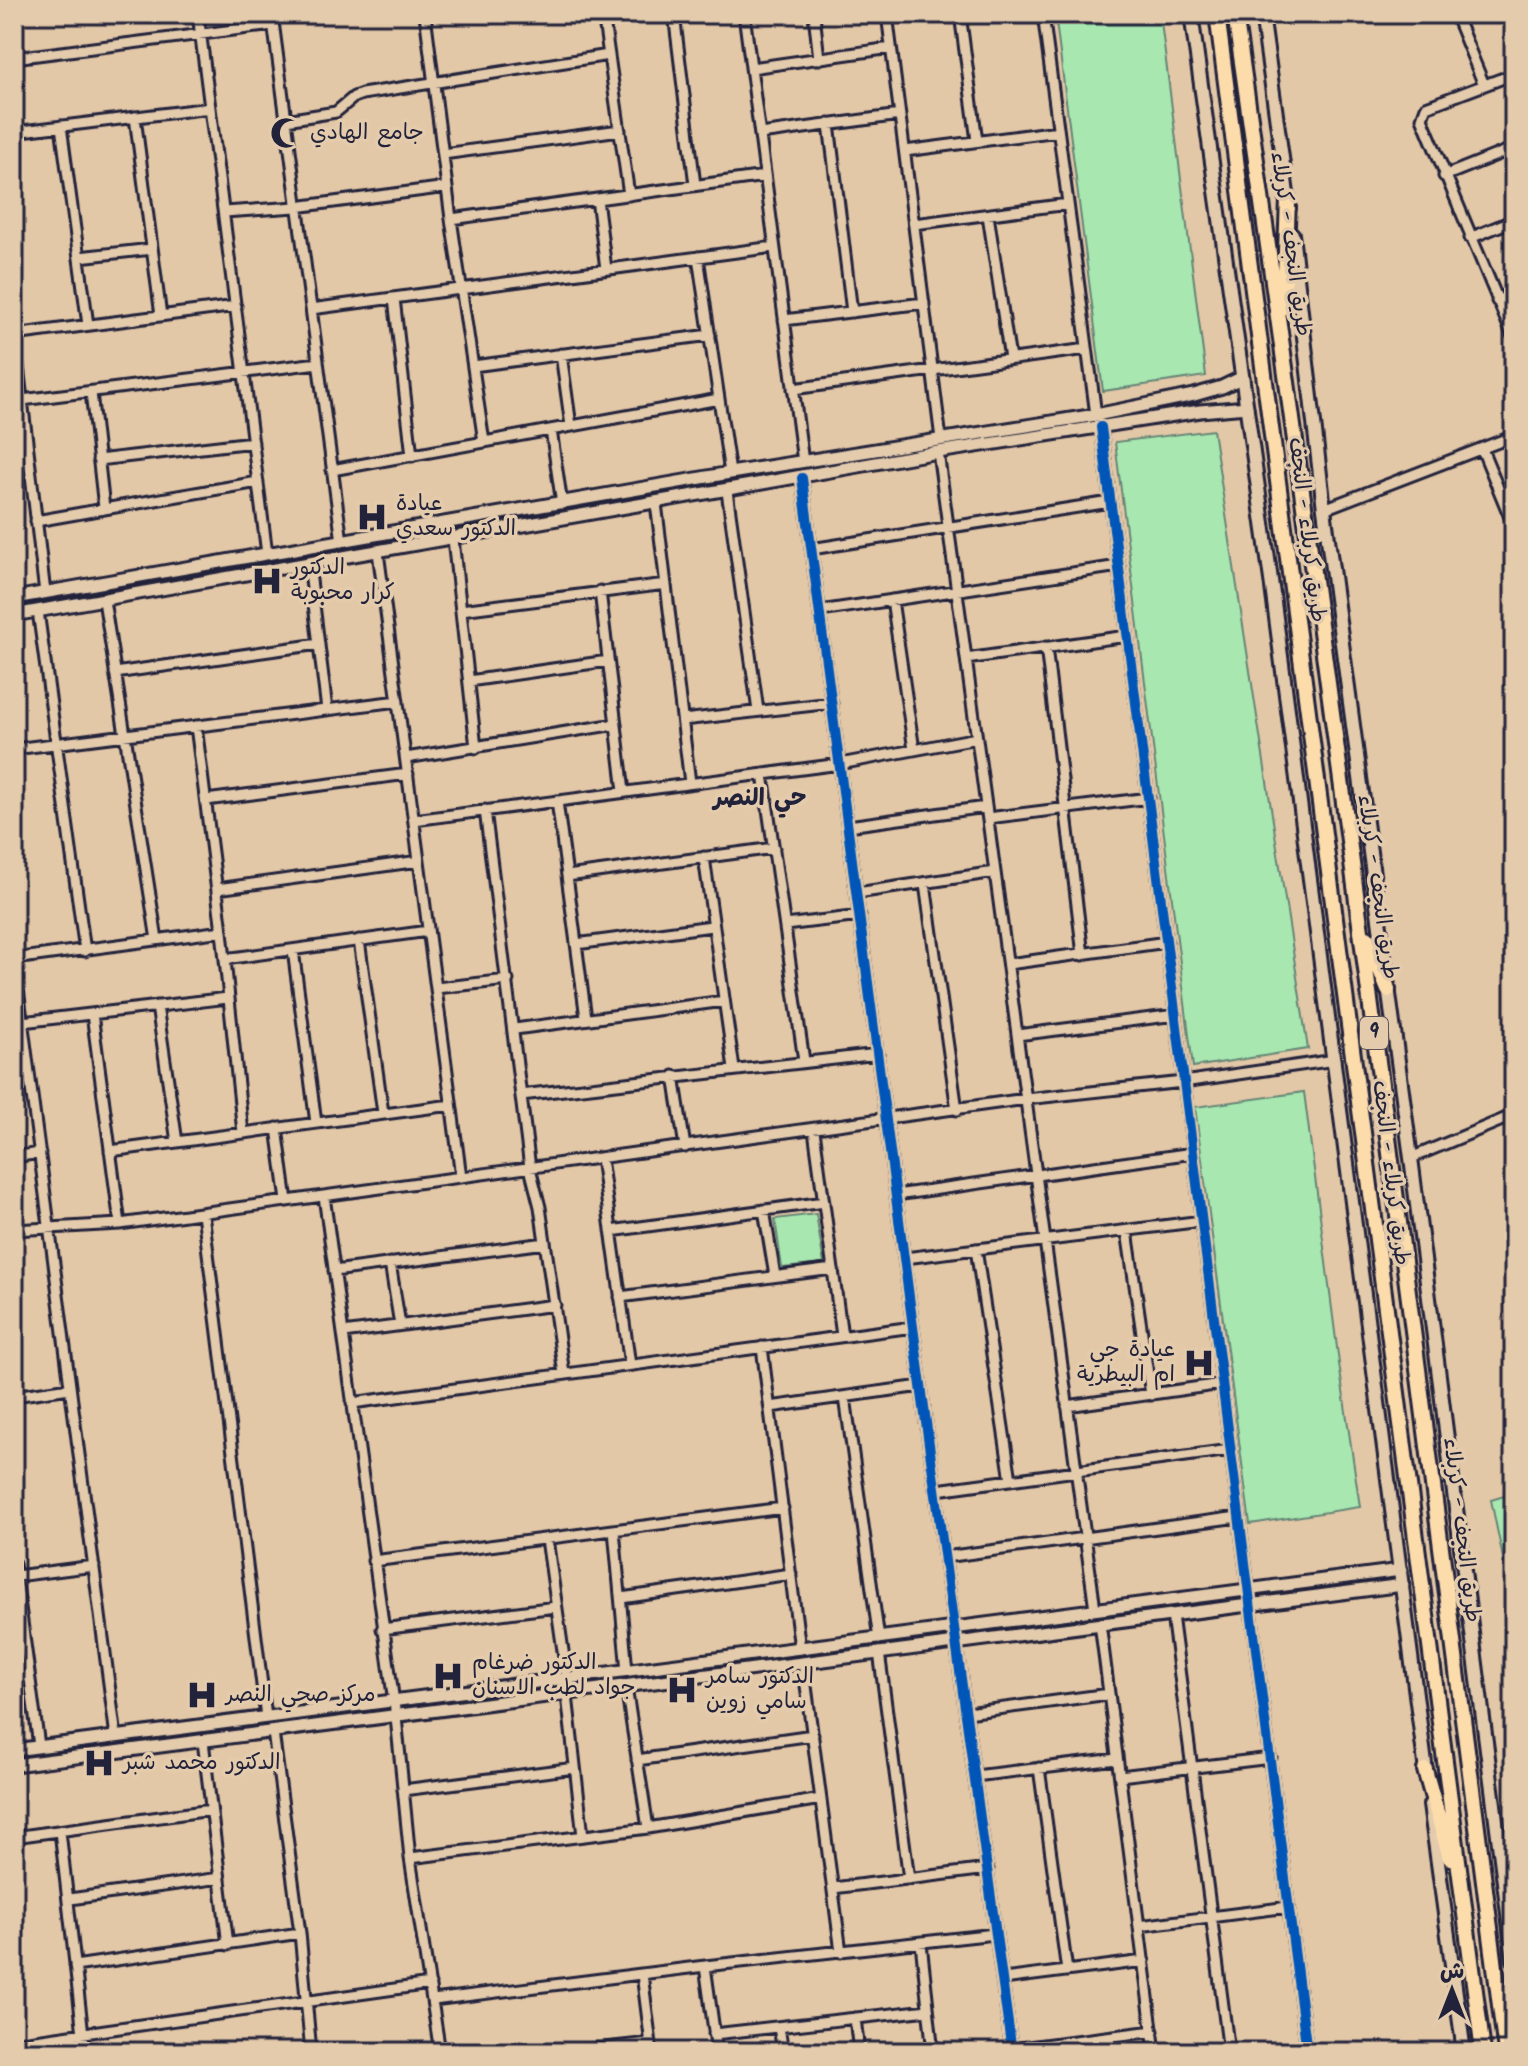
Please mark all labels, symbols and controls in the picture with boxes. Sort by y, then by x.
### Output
mosque icon: جامع الهادي [269,116,303,150]
place label: جامع الهادي [310,116,424,151]
street label: طريق النجف - کربلاء [1260,149,1320,339]
street label: طريق کربلاء - النجف [1277,435,1335,625]
place label: عيادة الدكتور سعدي [396,487,516,547]
hospital icon: عيادة الدكتور سعدي [355,500,389,534]
place label: الدكتور كرار محبوبة [289,551,395,611]
hospital icon: الدكتور كرار محبوبة [250,564,284,598]
district label: حي النصر [712,779,806,818]
street label: طريق النجف - کربلاء [1347,792,1407,982]
road number: 9 [1360,1017,1388,1049]
street label: طريق کربلاء - النجف [1361,1078,1419,1268]
place label: عيادة جي ام البيطرية [1077,1333,1175,1393]
hospital icon: عيادة جي ام البيطرية [1182,1346,1216,1380]
street label: طريق النجف - کربلاء [1432,1435,1490,1625]
place label: الدكتور ضرغام جواد لطب الاسنان [472,1646,636,1706]
hospital icon: الدكتور ضرغام جواد لطب الاسنان [431,1659,465,1693]
place label: الدكتور سامر سامي زوين [704,1660,814,1720]
hospital icon: الدكتور سامر سامي زوين [665,1673,699,1707]
hospital icon: مركز صحي النصر [185,1678,219,1712]
place label: مركز صحي النصر [224,1678,376,1713]
hospital icon: الدكتور محمد شبر [82,1746,116,1780]
place label: الدكتور محمد شبر [121,1746,280,1781]
north arrow [1412,1950,1492,2030]
text: ش [1440,1955,1464,1990]

